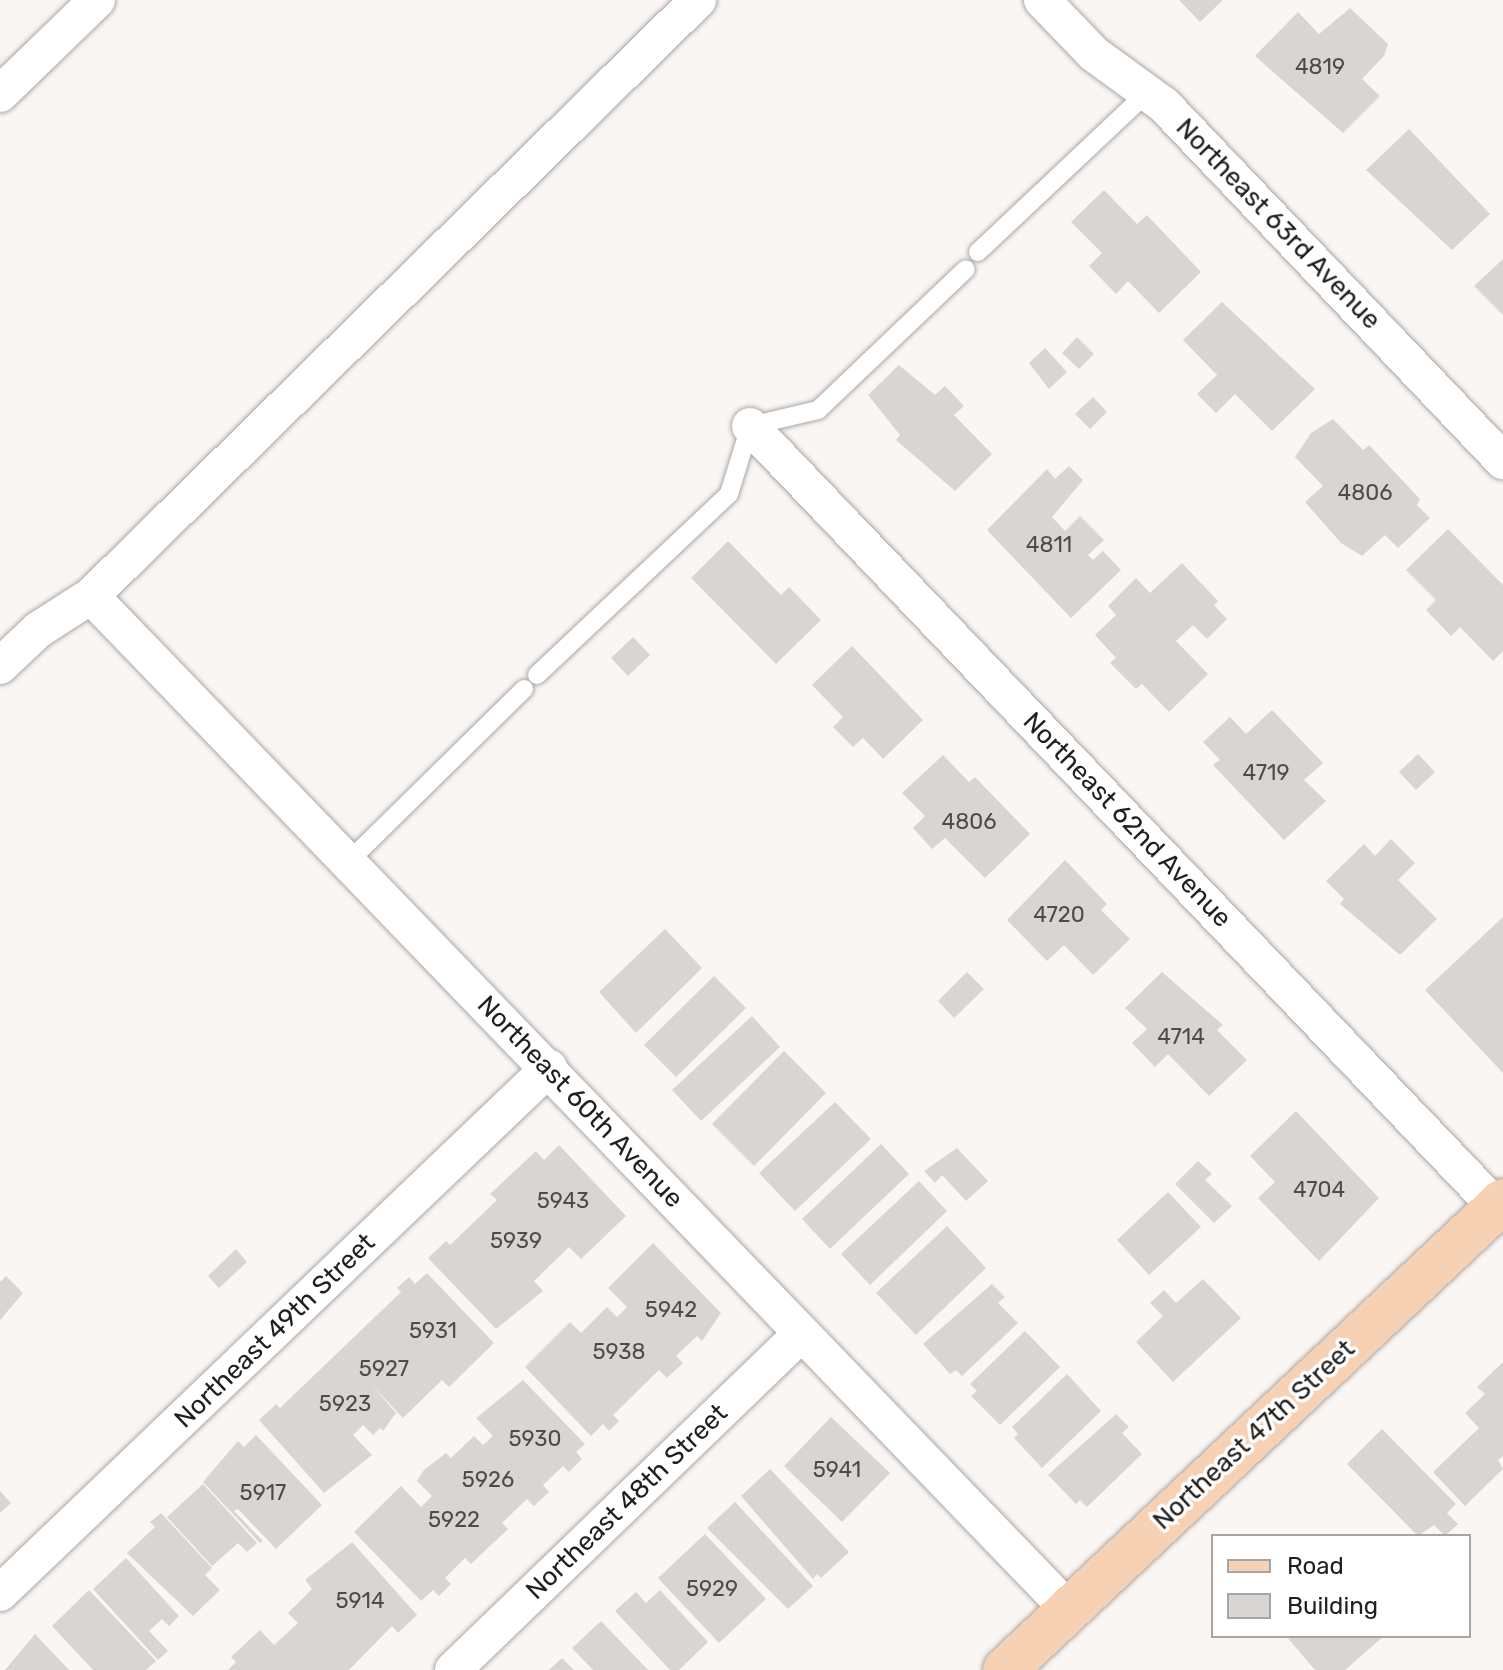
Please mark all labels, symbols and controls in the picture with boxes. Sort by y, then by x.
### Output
house number: 4819 [1295,54,1345,80]
street label: Northeast 63rd Avenue [1169,112,1387,336]
house number: 4806 [1338,480,1392,506]
house number: 4811 [1026,532,1072,558]
street label: Northeast 62nd Avenue [1016,706,1238,934]
house number: 4719 [1242,760,1290,786]
house number: 4806 [942,809,996,835]
house number: 4720 [1033,902,1085,928]
street label: Northeast 60th Avenue [470,989,690,1215]
house number: 4714 [1157,1024,1205,1050]
house number: 4704 [1293,1177,1345,1203]
house number: 5943 [537,1188,589,1214]
street label: Northeast 49th Street [168,1227,382,1435]
house number: 5939 [490,1228,542,1254]
house number: 5942 [645,1297,697,1323]
house number: 5931 [409,1318,457,1344]
street label: Northeast 47th Street [1147,1334,1361,1536]
house number: 5938 [593,1339,645,1365]
house number: 5927 [359,1356,409,1382]
house number: 5923 [319,1391,371,1417]
street label: Northeast 48th Street [520,1398,734,1606]
house number: 5930 [509,1426,561,1452]
house number: 5941 [813,1457,861,1483]
house number: 5926 [462,1467,514,1493]
house number: 5917 [240,1480,286,1506]
house number: 5922 [428,1507,480,1533]
legend [1211,1534,1471,1638]
text: Road [1287,1552,1344,1580]
house number: 5929 [686,1576,738,1602]
house number: 5914 [335,1588,385,1614]
text: Building [1287,1592,1378,1620]

